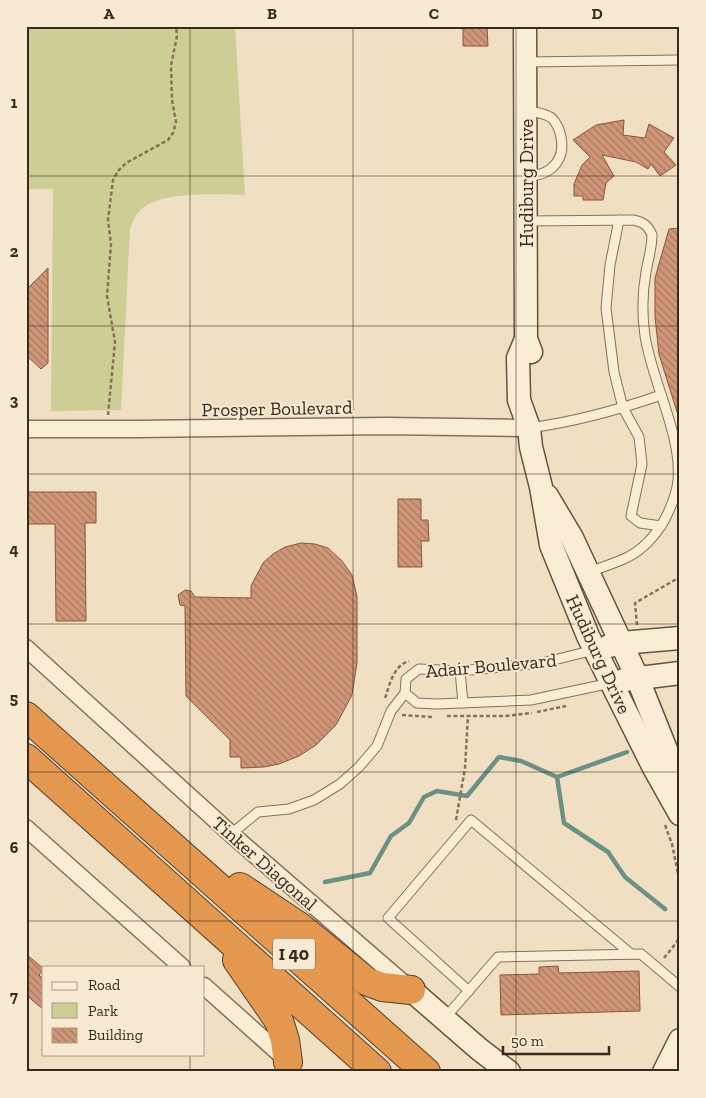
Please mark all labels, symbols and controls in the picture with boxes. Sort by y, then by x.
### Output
text: A [104,4,115,23]
text: B [267,4,277,23]
text: C [429,4,439,23]
text: D [591,4,603,23]
text: 1 [11,93,18,112]
street label: Hudiburg Drive [515,119,538,247]
text: 2 [10,242,19,261]
text: 3 [10,391,19,410]
street label: Prosper Boulevard [201,396,353,421]
text: 4 [9,540,19,559]
street label: Hudiburg Drive [561,591,636,717]
street label: Adair Boulevard [424,648,558,683]
text: 5 [10,689,18,708]
street label: Tinker Diagonal [207,812,322,915]
text: 6 [10,838,19,857]
road number: I 40 [273,939,315,970]
legend [42,966,205,1056]
text: Road [88,976,121,994]
text: 7 [10,987,18,1006]
text: Park [88,1002,118,1020]
scale bar [503,1023,610,1055]
text: Building [88,1026,143,1044]
text: 50 m [511,1032,544,1050]

